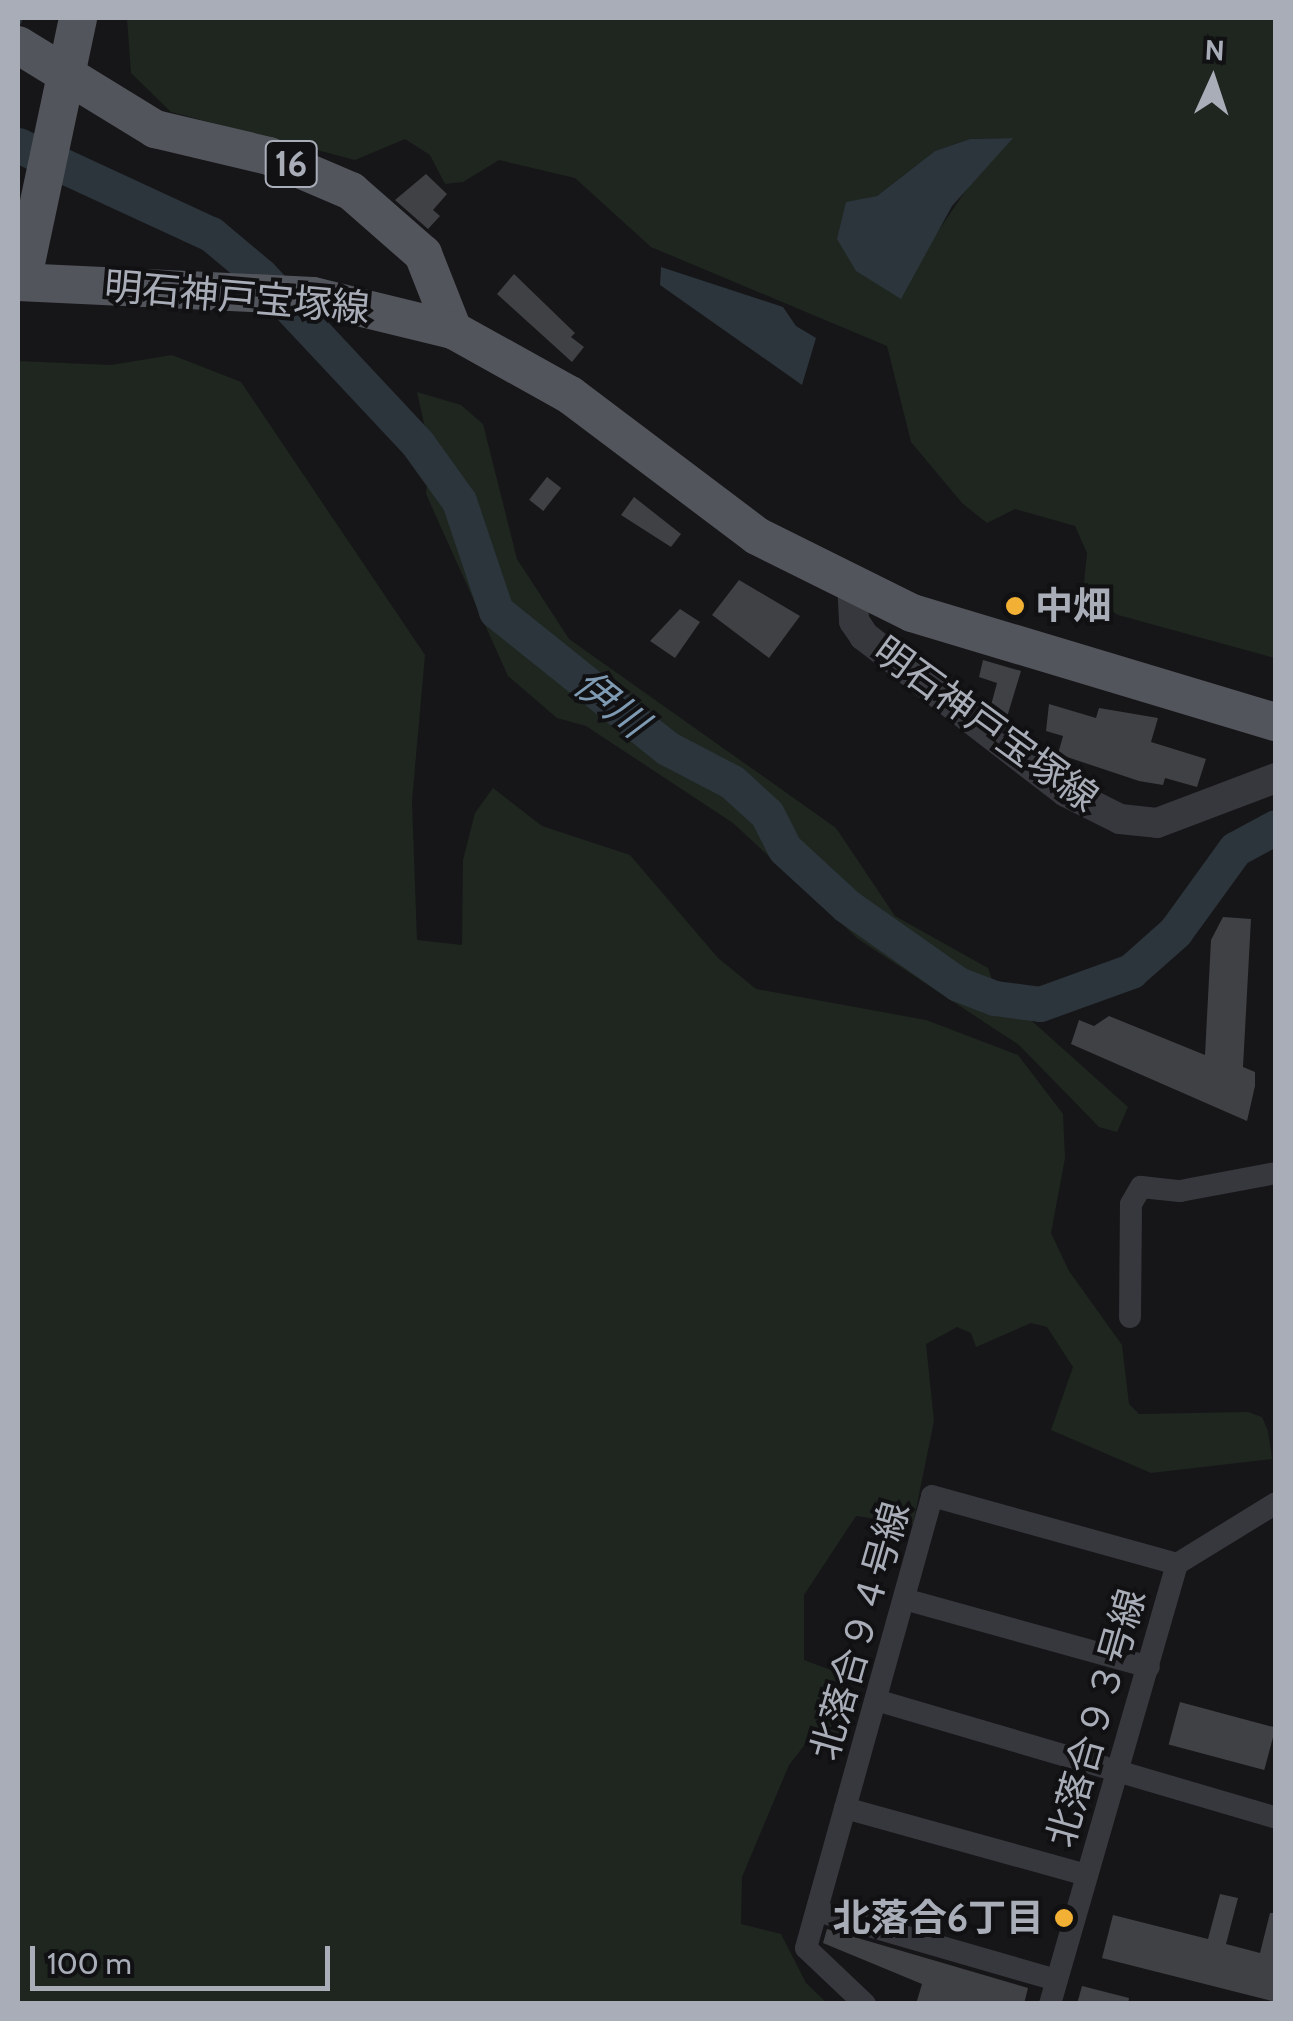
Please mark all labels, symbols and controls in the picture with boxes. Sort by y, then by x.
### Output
north arrow [1163,30,1263,130]
text: N [1204,33,1225,68]
road number: 16 [264,134,318,194]
street label: 明石神戸宝塚線 [103,263,371,331]
place label: 中畑 [1035,583,1111,629]
marker: 中畑 [1004,595,1026,617]
street label: 明石神戸宝塚線 [865,627,1107,821]
water label: 伊川 [565,659,657,747]
street label: 北落合９４号線 [801,1497,919,1765]
street label: 北落合９３号線 [1037,1584,1155,1852]
place label: 北落合6丁目 [833,1895,1044,1941]
marker: 北落合6丁目 [1053,1907,1075,1929]
scale bar [35,1926,335,1988]
text: 100 m [47,1945,132,1982]

